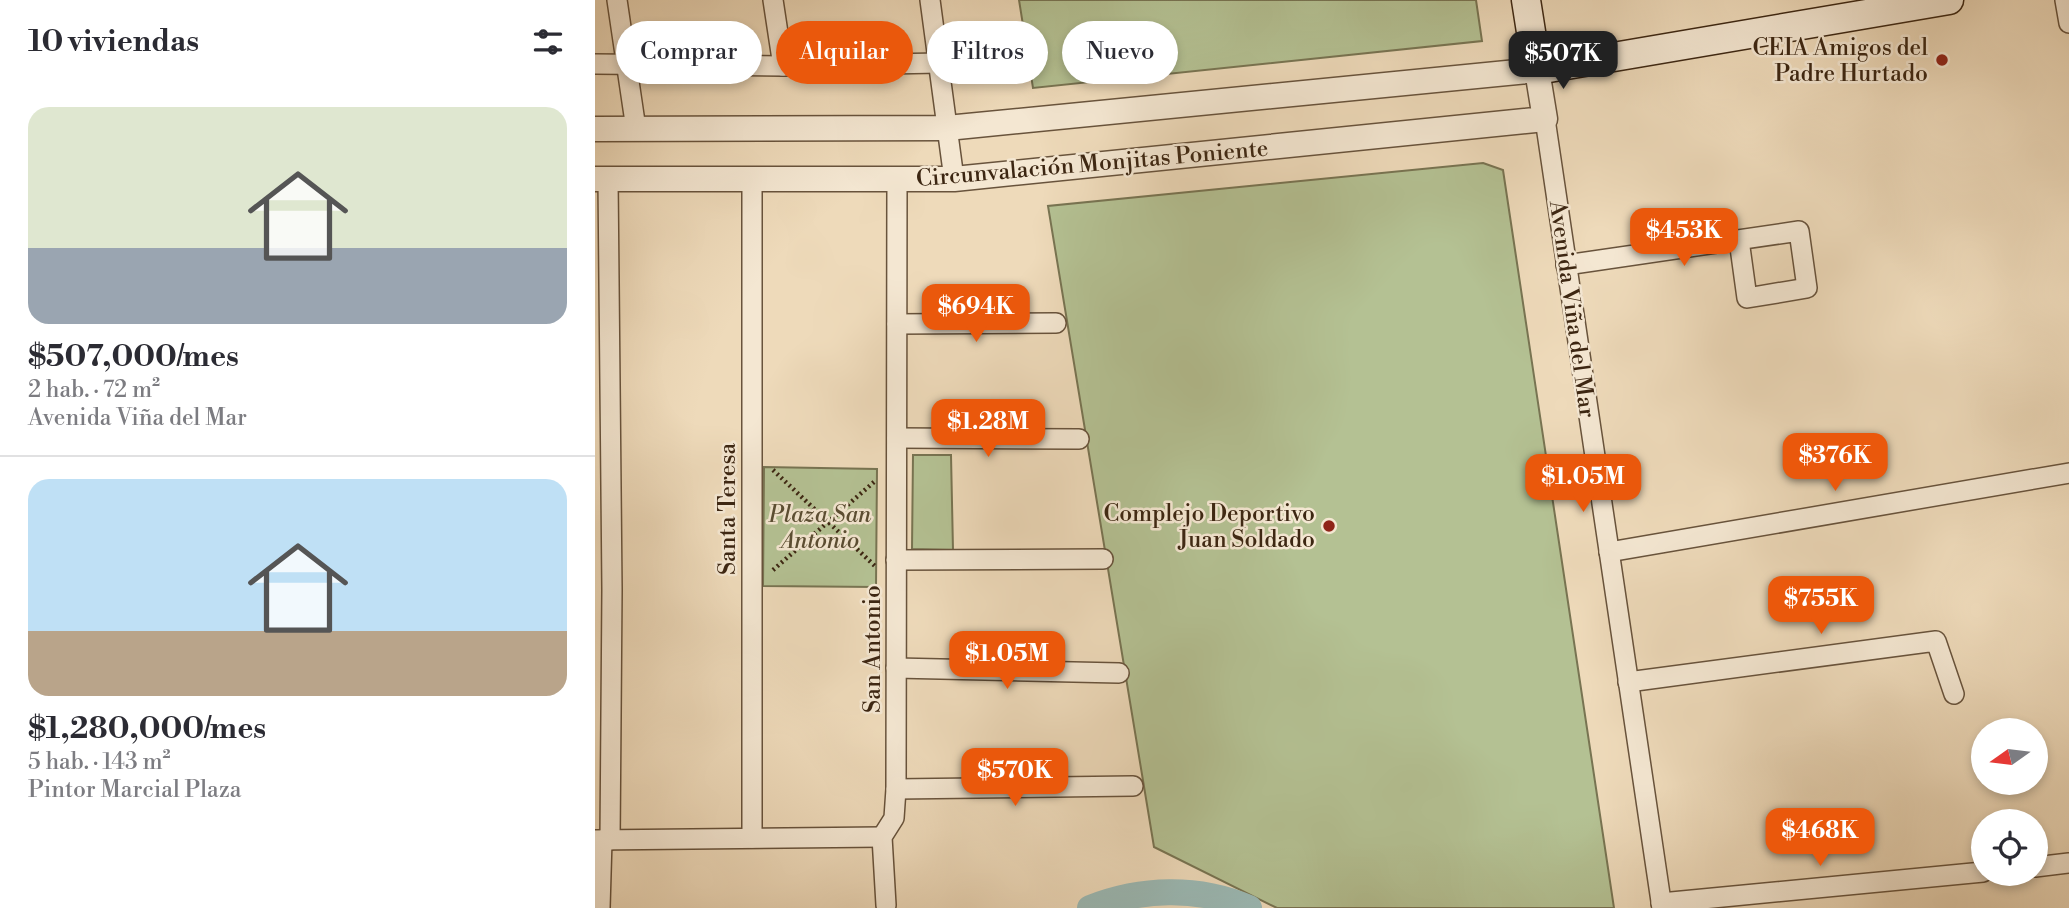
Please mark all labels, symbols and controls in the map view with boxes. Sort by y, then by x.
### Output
chip: Comprar [616,21,762,84]
chip: Alquilar [776,21,913,84]
chip: Filtros [927,21,1048,84]
chip: Nuevo [1062,21,1178,84]
text: 10 viviendas [28,23,199,61]
icon: filters [529,23,567,61]
pin: $507K [1514,32,1612,91]
place label: CEIA Amigos del Padre Hurtado [1752,34,1928,88]
text: $507K [1525,40,1601,68]
marker: CEIA Amigos del Padre Hurtado [1934,52,1950,68]
street label: Circunvalación Monjitas Poniente [915,135,1269,193]
icon: home [235,153,361,279]
street label: Avenida Viña del Mar [1543,198,1601,420]
pin: $453K [1635,208,1733,268]
text: $453K [1646,217,1722,245]
pin: $694K [927,284,1025,344]
text: $694K [938,293,1014,321]
text: $507,000/mes [28,338,239,376]
text: 2 hab. · 72 m² [28,376,160,404]
pin: $1.28M [931,400,1045,459]
text: Avenida Viña del Mar [28,404,247,432]
text: $1.28M [947,408,1029,436]
pin: $376K [1786,434,1884,493]
text: $376K [1799,442,1871,470]
street label: Santa Teresa [714,443,742,575]
pin: $1.05M [1526,454,1640,514]
text: $1.05M [1541,463,1625,491]
place label: Complejo Deportivo Juan Soldado [1103,500,1315,554]
park label: Plaza San Antonio [768,501,872,555]
marker: Complejo Deportivo Juan Soldado [1321,518,1337,534]
icon: home [235,525,361,651]
pin: $755K [1772,576,1870,636]
street label: San Antonio [859,585,887,713]
text: $755K [1784,585,1858,613]
pin: $1.05M [950,632,1064,691]
text: $1.05M [965,640,1049,668]
text: $1,280,000/mes [28,710,266,748]
north arrow [1971,718,2047,794]
map controls [1971,718,2048,886]
text: 5 hab. · 143 m² [28,748,171,776]
pin: $570K [966,748,1064,808]
text: $570K [977,757,1053,785]
text: Pintor Marcial Plaza [28,776,241,804]
pin: $468K [1771,808,1869,868]
button: locate [1971,809,2048,886]
text: $468K [1782,817,1858,845]

